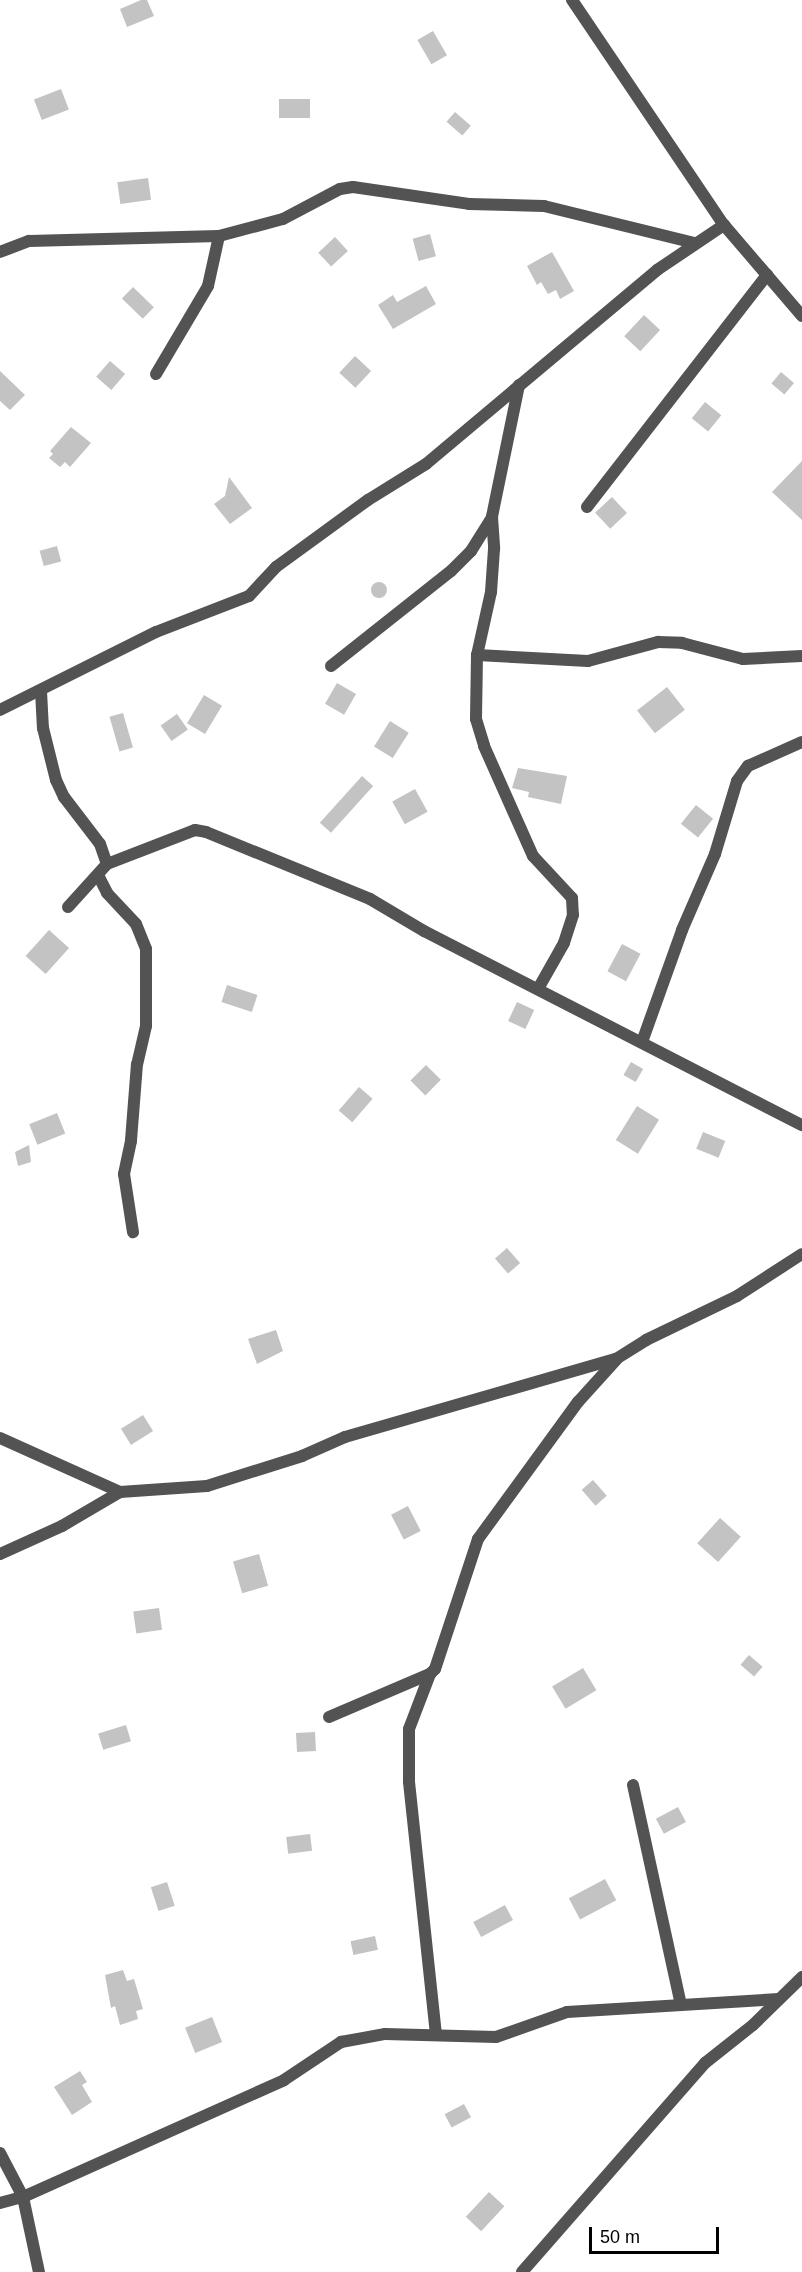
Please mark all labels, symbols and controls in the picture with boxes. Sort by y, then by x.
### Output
scale bar [592,2215,722,2253]
text: 50 m [600,2227,640,2247]

